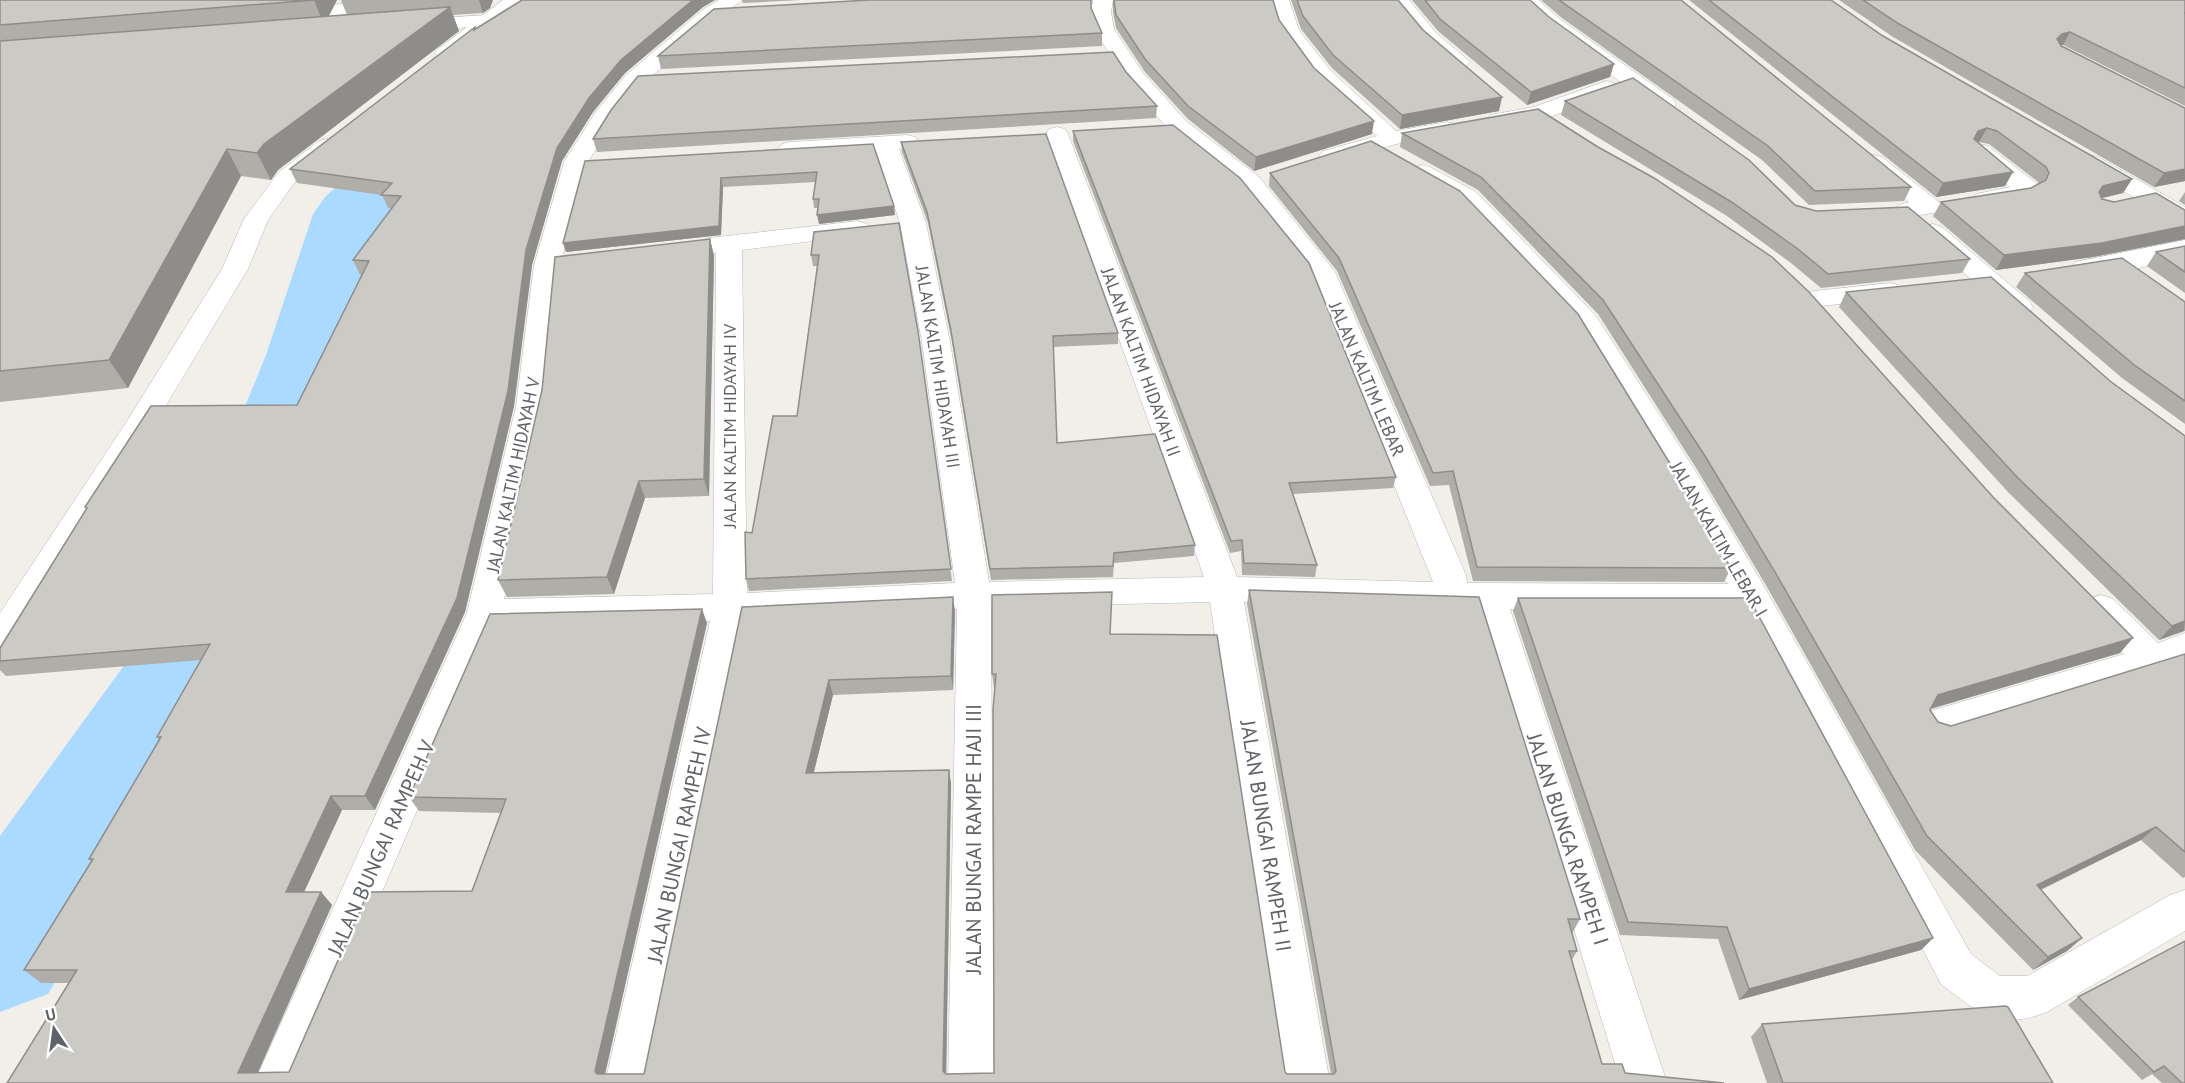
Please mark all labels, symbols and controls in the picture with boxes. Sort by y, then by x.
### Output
street label: JALAN KALTIM HIDAYAH III [910,263,965,470]
street label: JALAN KALTIM HIDAYAH II [1096,263,1186,460]
street label: JALAN KALTIM LEBAR [1324,297,1410,460]
street label: JALAN KALTIM HIDAYAH IV [718,323,741,529]
street label: JALAN KALTIM HIDAYAH V [481,375,545,576]
street label: JALAN KALTIM LEBAR I [1665,456,1773,621]
street label: JALAN BUNGAI RAMPE HAJI III [960,704,987,975]
street label: JALAN BUNGAI RAMPEH II [1234,717,1298,954]
street label: JALAN BUNGAI RAMPEH IV [641,725,717,966]
street label: JALAN BUNGA RAMPEH I [1521,729,1615,948]
street label: JALAN BUNGAI RAMPEH V [321,736,441,961]
north arrow [24,999,84,1059]
text: U [43,1004,58,1025]

